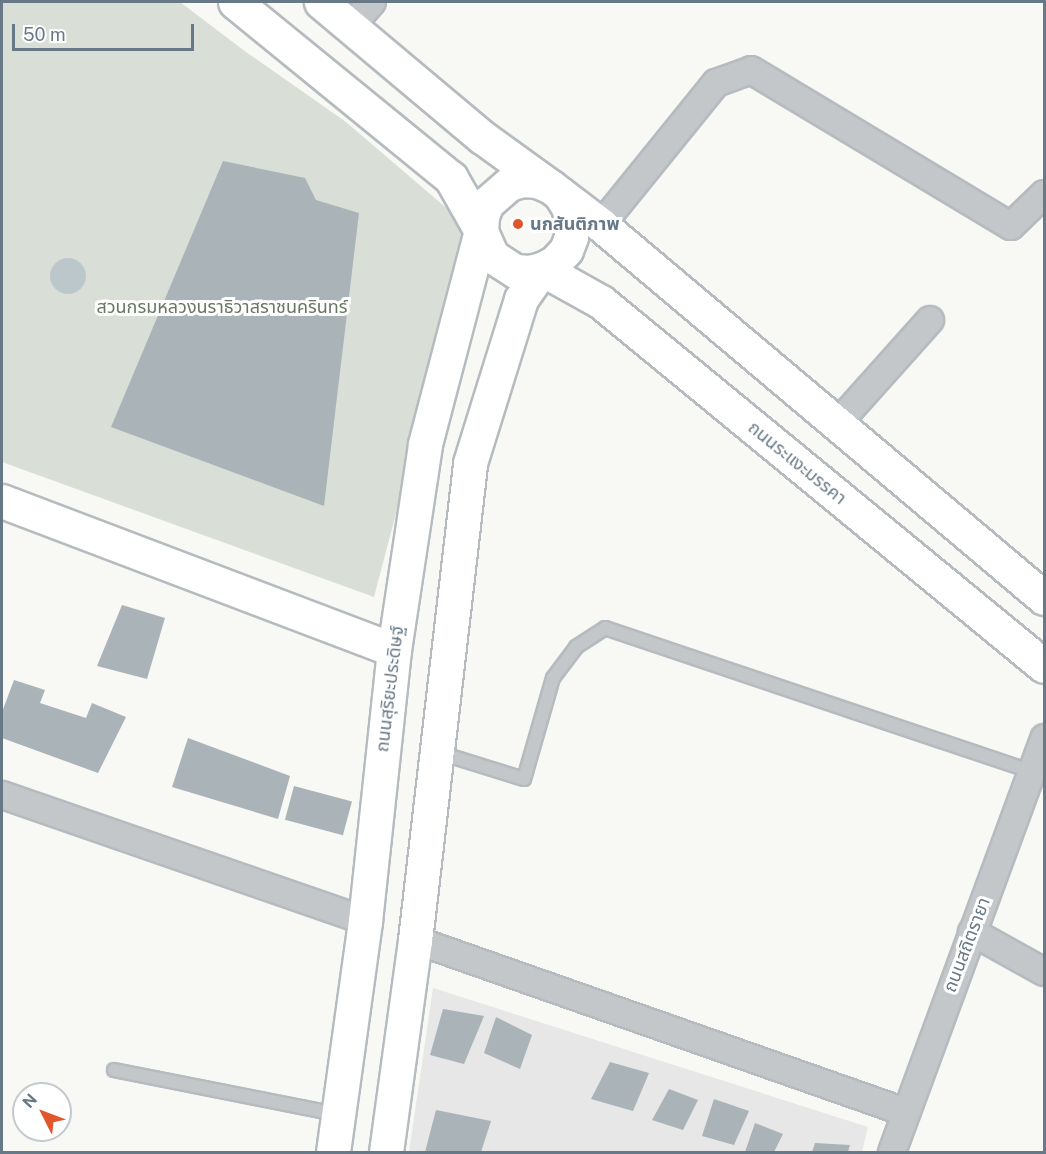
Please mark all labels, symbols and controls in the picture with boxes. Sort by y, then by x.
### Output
scale bar [15,12,196,50]
text: 50 m [23,24,66,45]
place label: นกสันติภาพ [530,213,619,235]
marker: นกสันติภาพ [511,217,525,231]
park label: สวนกรมหลวงนราธิวาสราชนครินทร์ [96,296,348,318]
street label: ถนนระแงะมรรคา [744,417,850,509]
street label: ถนนสุริยะประดิษฐ์ [372,625,408,753]
street label: ถนนสถิตรายา [939,895,995,995]
north arrow [12,1082,72,1142]
text: N [18,1090,41,1112]

